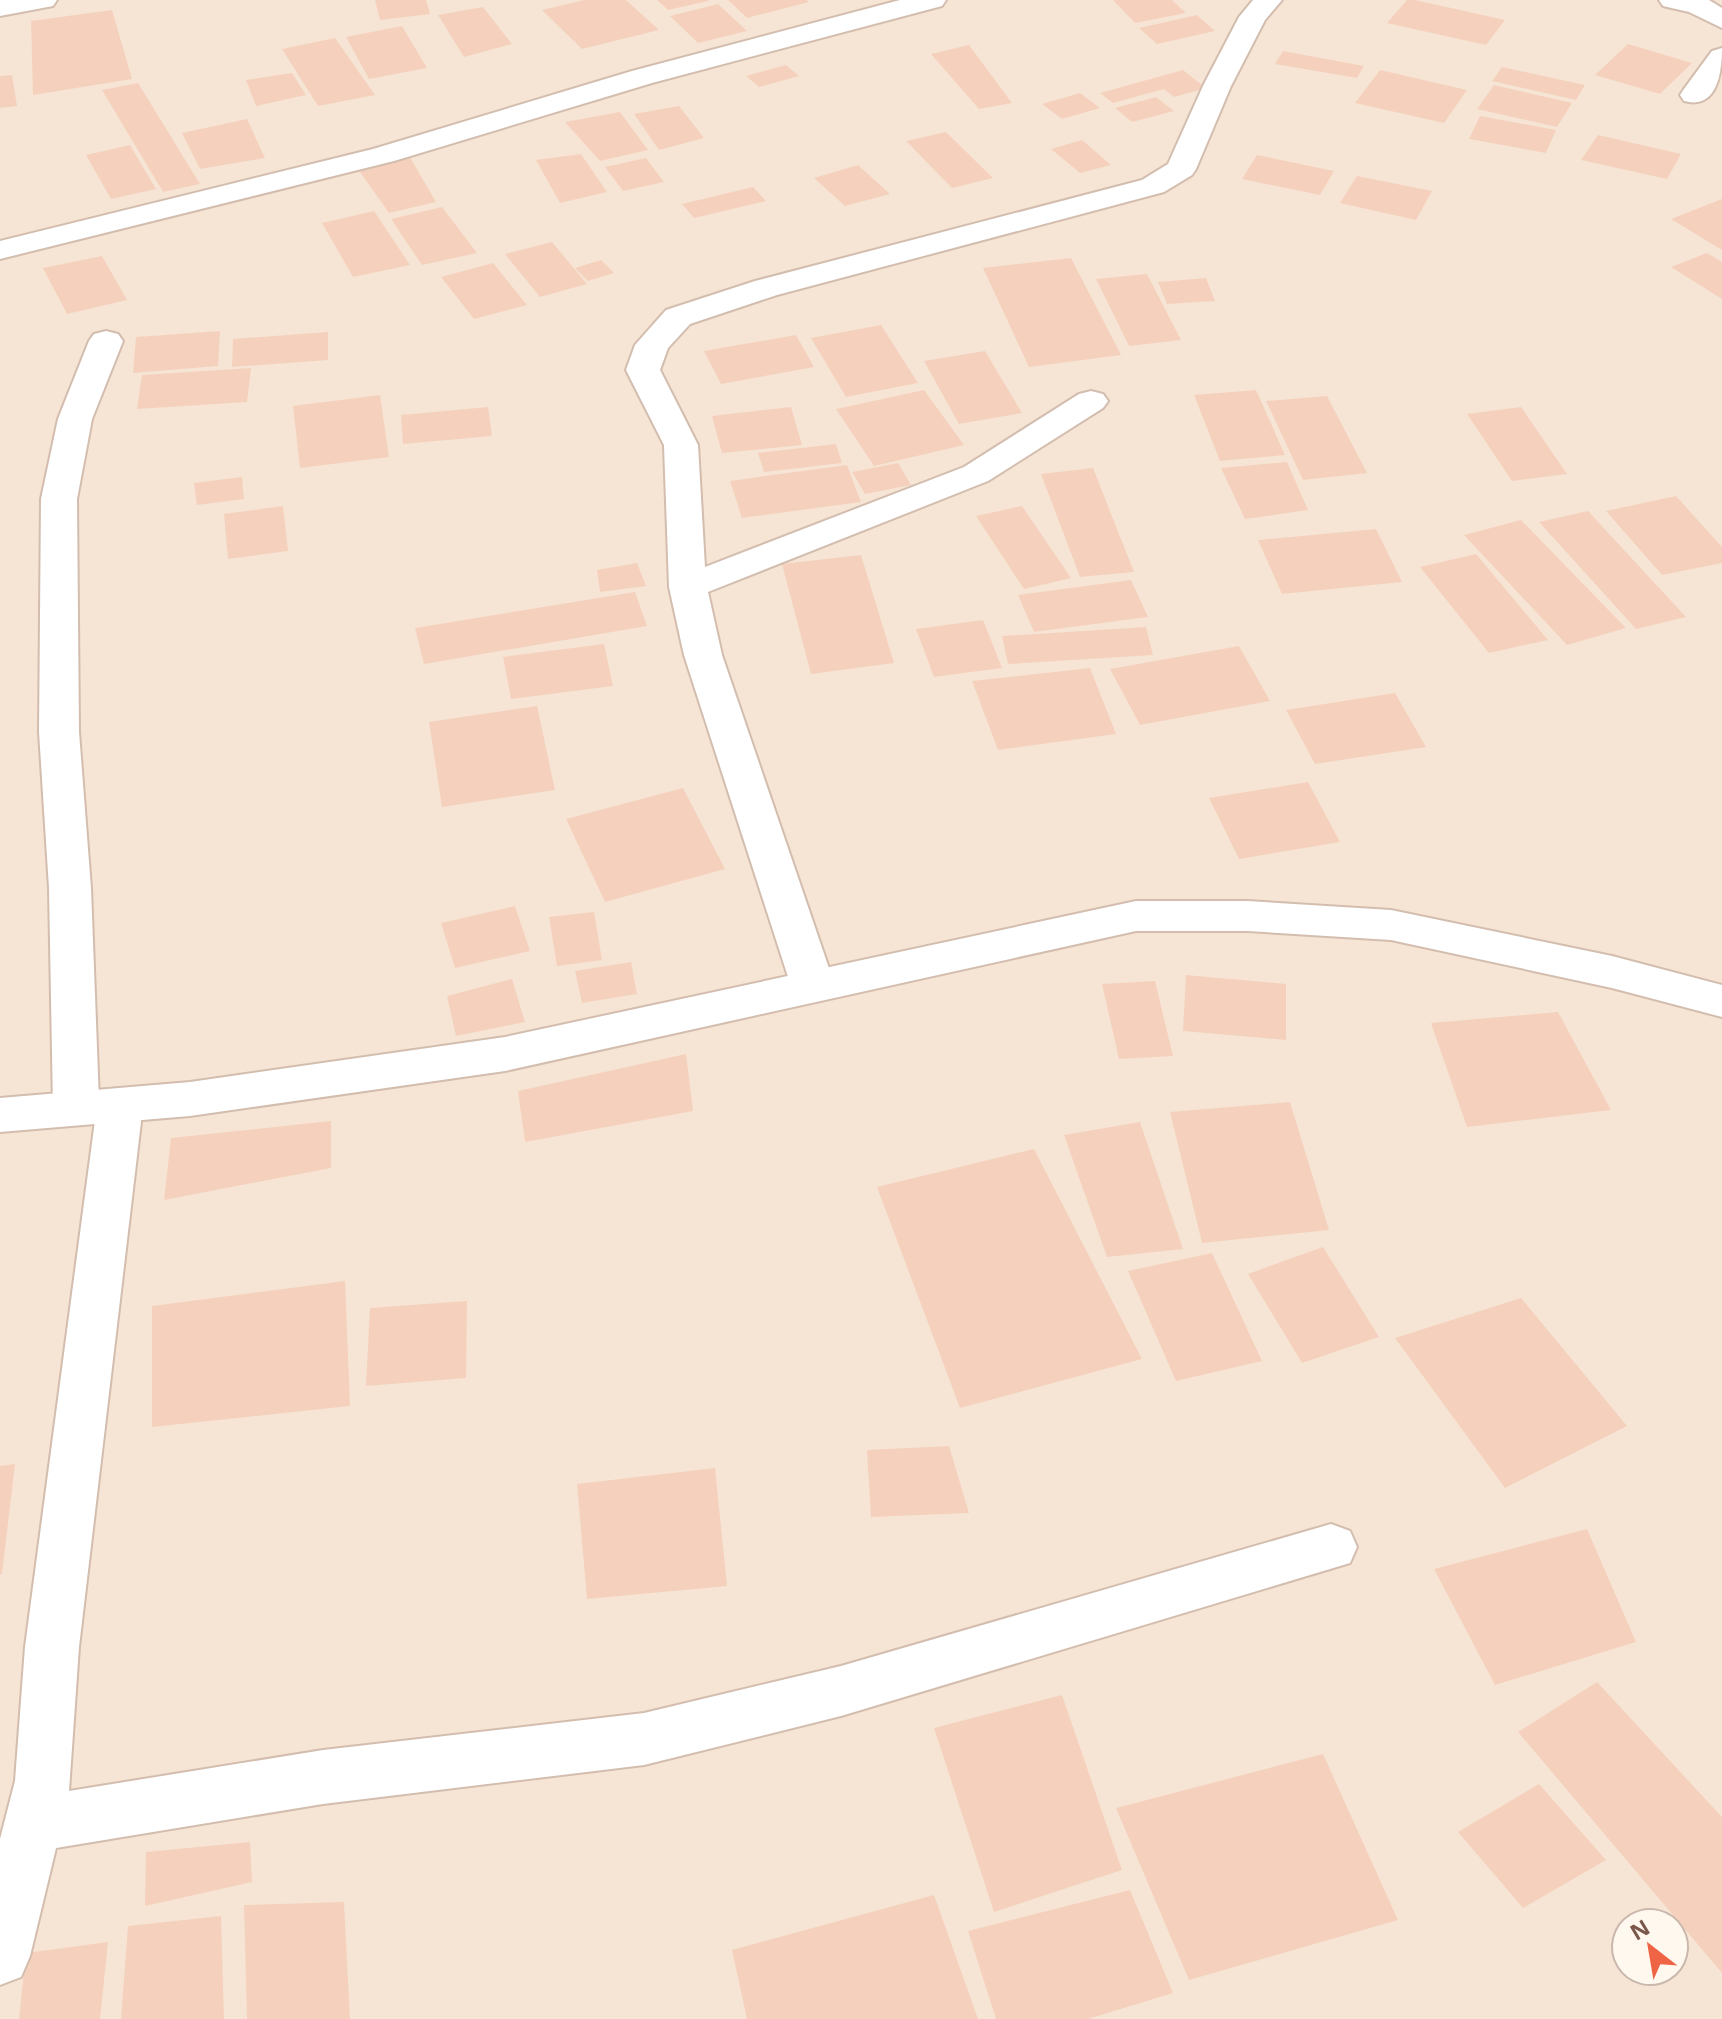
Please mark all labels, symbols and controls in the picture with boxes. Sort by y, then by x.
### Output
north arrow [1610,1907,1690,1987]
text: N [1624,1912,1655,1946]

